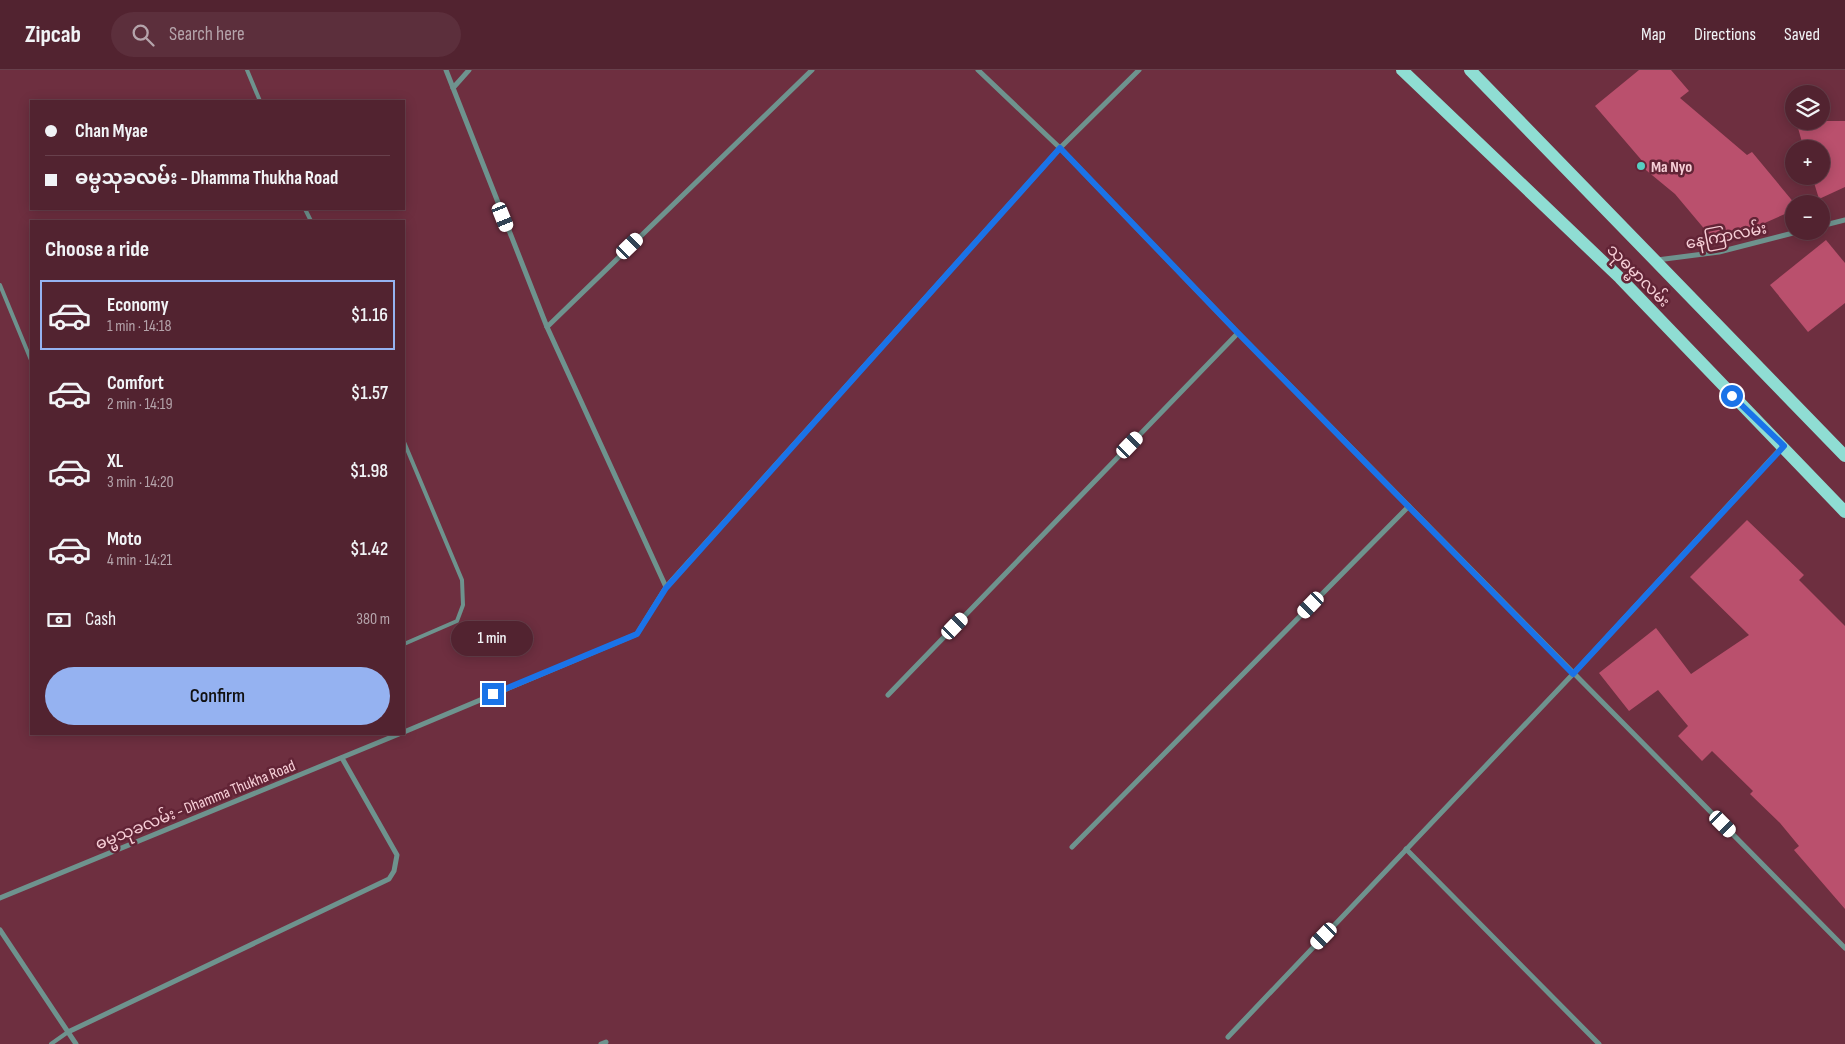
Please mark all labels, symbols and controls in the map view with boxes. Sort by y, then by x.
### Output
search box [111,12,461,57]
text: Zipcab [25,20,81,49]
icon: search [129,21,157,49]
text: Search here [169,23,245,46]
text: Map [1641,24,1666,45]
text: Directions [1694,24,1756,45]
text: Saved [1784,24,1820,45]
map controls [1785,85,1830,240]
button: layers [1785,85,1830,130]
text: Chan Myae [75,120,148,143]
button: + [1785,140,1830,185]
place label: Ma Nyo [1651,158,1692,177]
marker: Ma Nyo [1635,160,1647,172]
text: ဓမ္မသုခလမ်း - Dhamma Thukha Road [75,167,338,190]
button: − [1785,195,1830,240]
car [490,200,515,234]
street label: နေကြာလမ်း [1684,216,1769,257]
car [613,230,646,262]
text: Choose a ride [45,236,149,263]
street label: သုဓမ္မာလမ်း [1600,238,1676,314]
icon: car [47,293,92,338]
text: Economy [107,294,169,317]
text: $1.16 [351,304,388,327]
text: 1 min · 14:18 [107,317,171,336]
icon: car [47,371,92,416]
text: Comfort [107,372,164,395]
text: $1.57 [351,382,388,405]
route start [1721,385,1743,407]
text: 2 min · 14:19 [107,395,173,414]
car [1114,429,1145,461]
icon: car [47,449,92,494]
text: XL [107,450,123,473]
text: $1.98 [350,460,388,483]
text: 3 min · 14:20 [107,473,174,492]
icon: car [47,527,92,572]
text: Moto [107,528,142,551]
text: $1.42 [350,538,388,561]
text: 4 min · 14:21 [107,551,172,570]
car [1295,589,1326,621]
icon: cash [45,606,73,634]
text: Cash [85,608,116,631]
text: 380 m [356,610,390,629]
car [939,610,970,642]
callout: 1 min [452,622,534,656]
text: 1 min [477,629,507,648]
button: Confirm [45,667,390,725]
route end [482,683,504,705]
street label: ဓမ္မသုခလမ်း - Dhamma Thukha Road [92,754,300,858]
car [1707,808,1738,840]
car [1308,920,1339,952]

